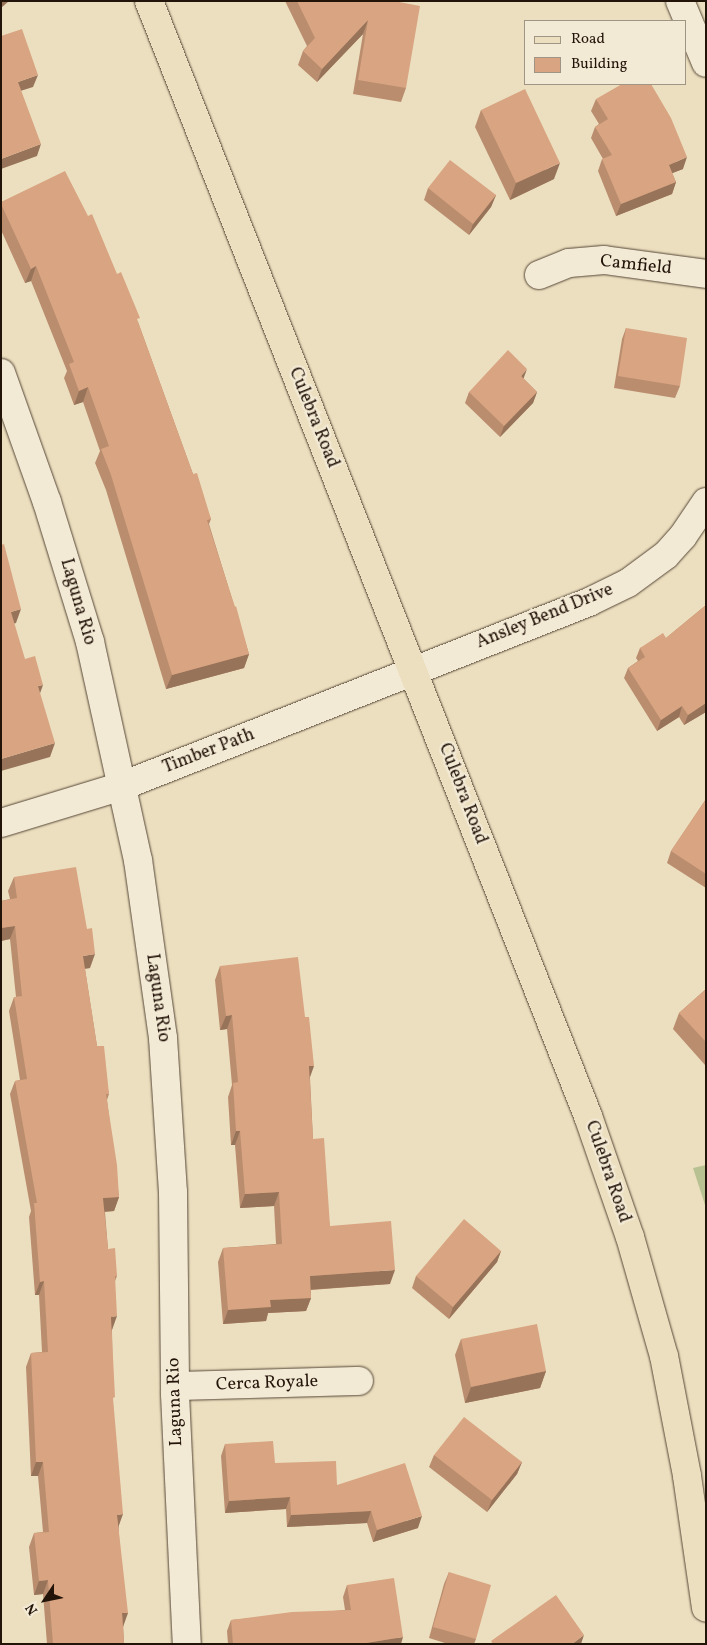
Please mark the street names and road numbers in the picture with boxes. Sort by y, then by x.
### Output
street label: Camfield [599,251,673,281]
street label: Culebra Road [283,365,343,471]
street label: Laguna Rio [54,556,100,648]
street label: Ansley Bend Drive [473,580,617,654]
street label: Timber Path [160,725,258,779]
street label: Culebra Road [433,740,491,848]
street label: Laguna Rio [140,952,174,1044]
street label: Culebra Road [579,1118,635,1226]
street label: Laguna Rio [164,1357,188,1447]
street label: Cerca Royale [215,1371,319,1397]

